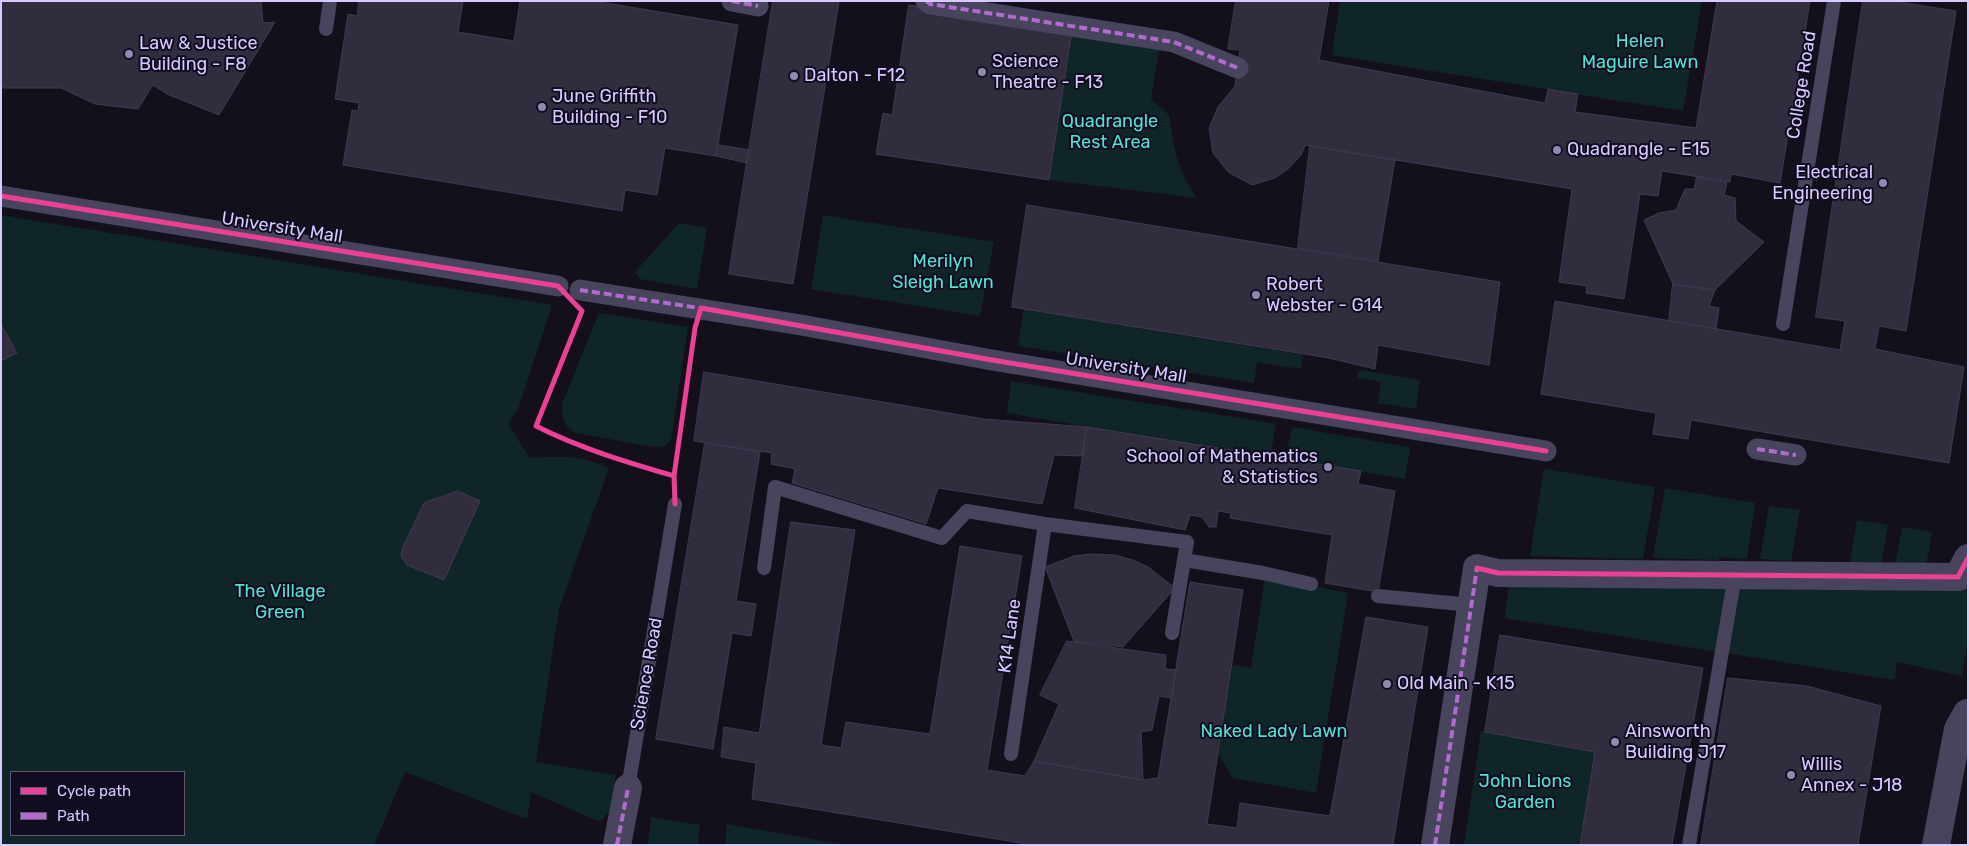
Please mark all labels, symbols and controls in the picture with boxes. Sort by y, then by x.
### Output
street label: College Road [1783,29,1821,141]
park label: Helen Maguire Lawn [1582,31,1698,74]
place label: Law & Justice Building - F8 [139,33,258,76]
marker: Law & Justice Building - F8 [123,48,135,60]
place label: Science Theatre - F13 [992,51,1103,94]
place label: Dalton - F12 [804,65,905,87]
marker: Science Theatre - F13 [976,66,988,78]
marker: Dalton - F12 [788,70,800,82]
place label: June Griffith Building - F10 [552,86,667,128]
marker: June Griffith Building - F10 [536,101,548,113]
park label: Quadrangle Rest Area [1062,111,1158,154]
place label: Quadrangle - E15 [1567,139,1710,161]
marker: Quadrangle - E15 [1551,144,1563,156]
place label: Electrical Engineering [1772,162,1873,204]
marker: Electrical Engineering [1877,177,1889,189]
street label: University Mall [220,208,344,248]
park label: Merilyn Sleigh Lawn [892,251,994,294]
place label: Robert Webster - G14 [1266,274,1383,316]
marker: Robert Webster - G14 [1250,289,1262,301]
street label: University Mall [1064,348,1188,388]
place label: School of Mathematics & Statistics [1126,446,1318,488]
marker: School of Mathematics & Statistics [1322,461,1334,473]
park label: The Village Green [234,581,326,624]
street label: K14 Lane [994,597,1026,675]
street label: Science Road [627,616,667,732]
place label: Old Main - K15 [1397,673,1515,695]
marker: Old Main - K15 [1381,678,1393,690]
park label: Naked Lady Lawn [1201,721,1347,743]
place label: Ainsworth Building J17 [1625,721,1726,764]
marker: Ainsworth Building J17 [1609,736,1621,748]
place label: Willis Annex - J18 [1801,754,1903,796]
marker: Willis Annex - J18 [1785,769,1797,781]
legend [10,771,185,836]
park label: John Lions Garden [1479,771,1571,814]
text: Cycle path [57,782,131,800]
text: Path [57,807,90,825]

